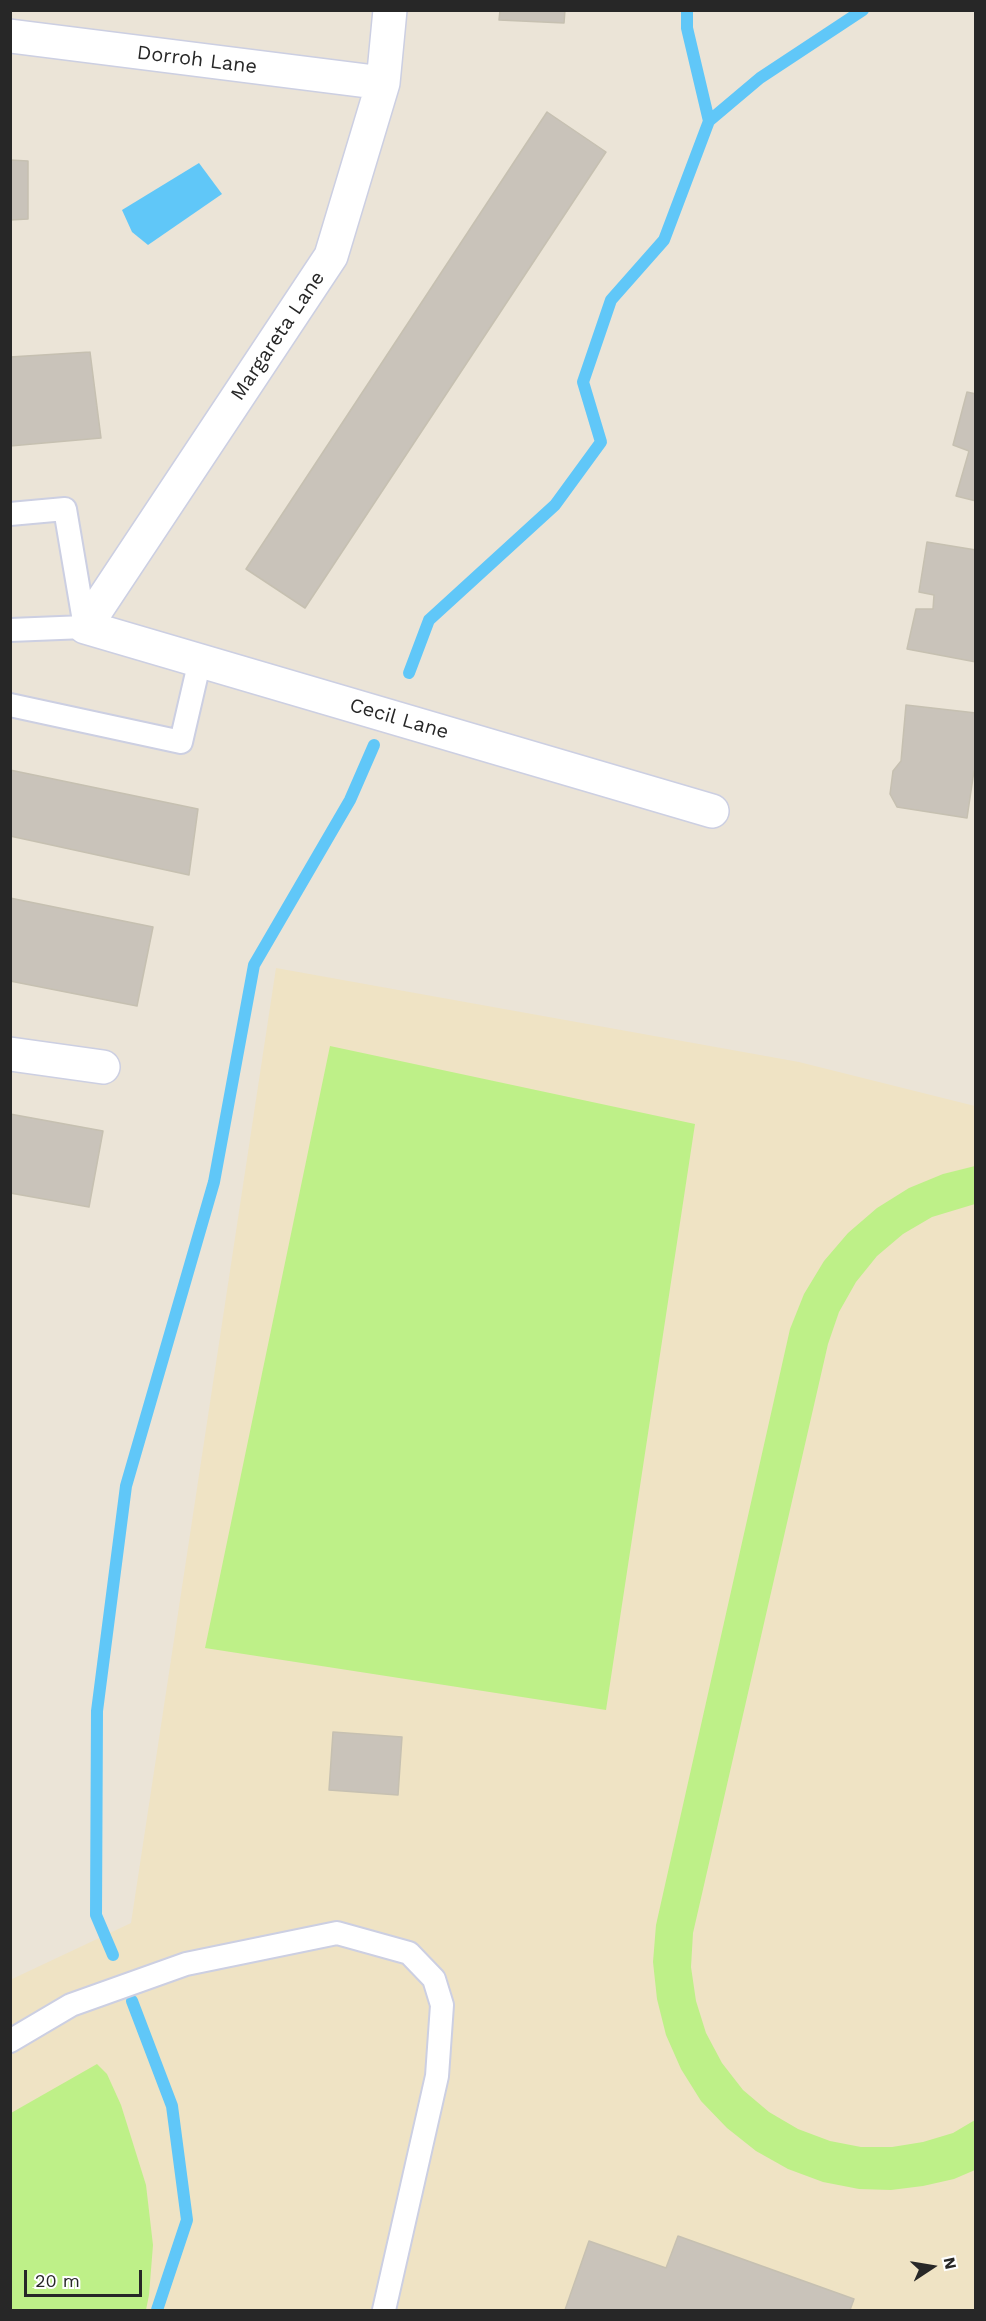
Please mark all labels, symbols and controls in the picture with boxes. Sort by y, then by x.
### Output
street label: Dorroh Lane [136,41,258,79]
street label: Margareta Lane [226,267,330,405]
street label: Cecil Lane [347,693,451,745]
north arrow [902,2237,962,2297]
text: N [940,2255,961,2271]
scale bar [27,2258,146,2296]
text: 20 m [35,2270,80,2291]

